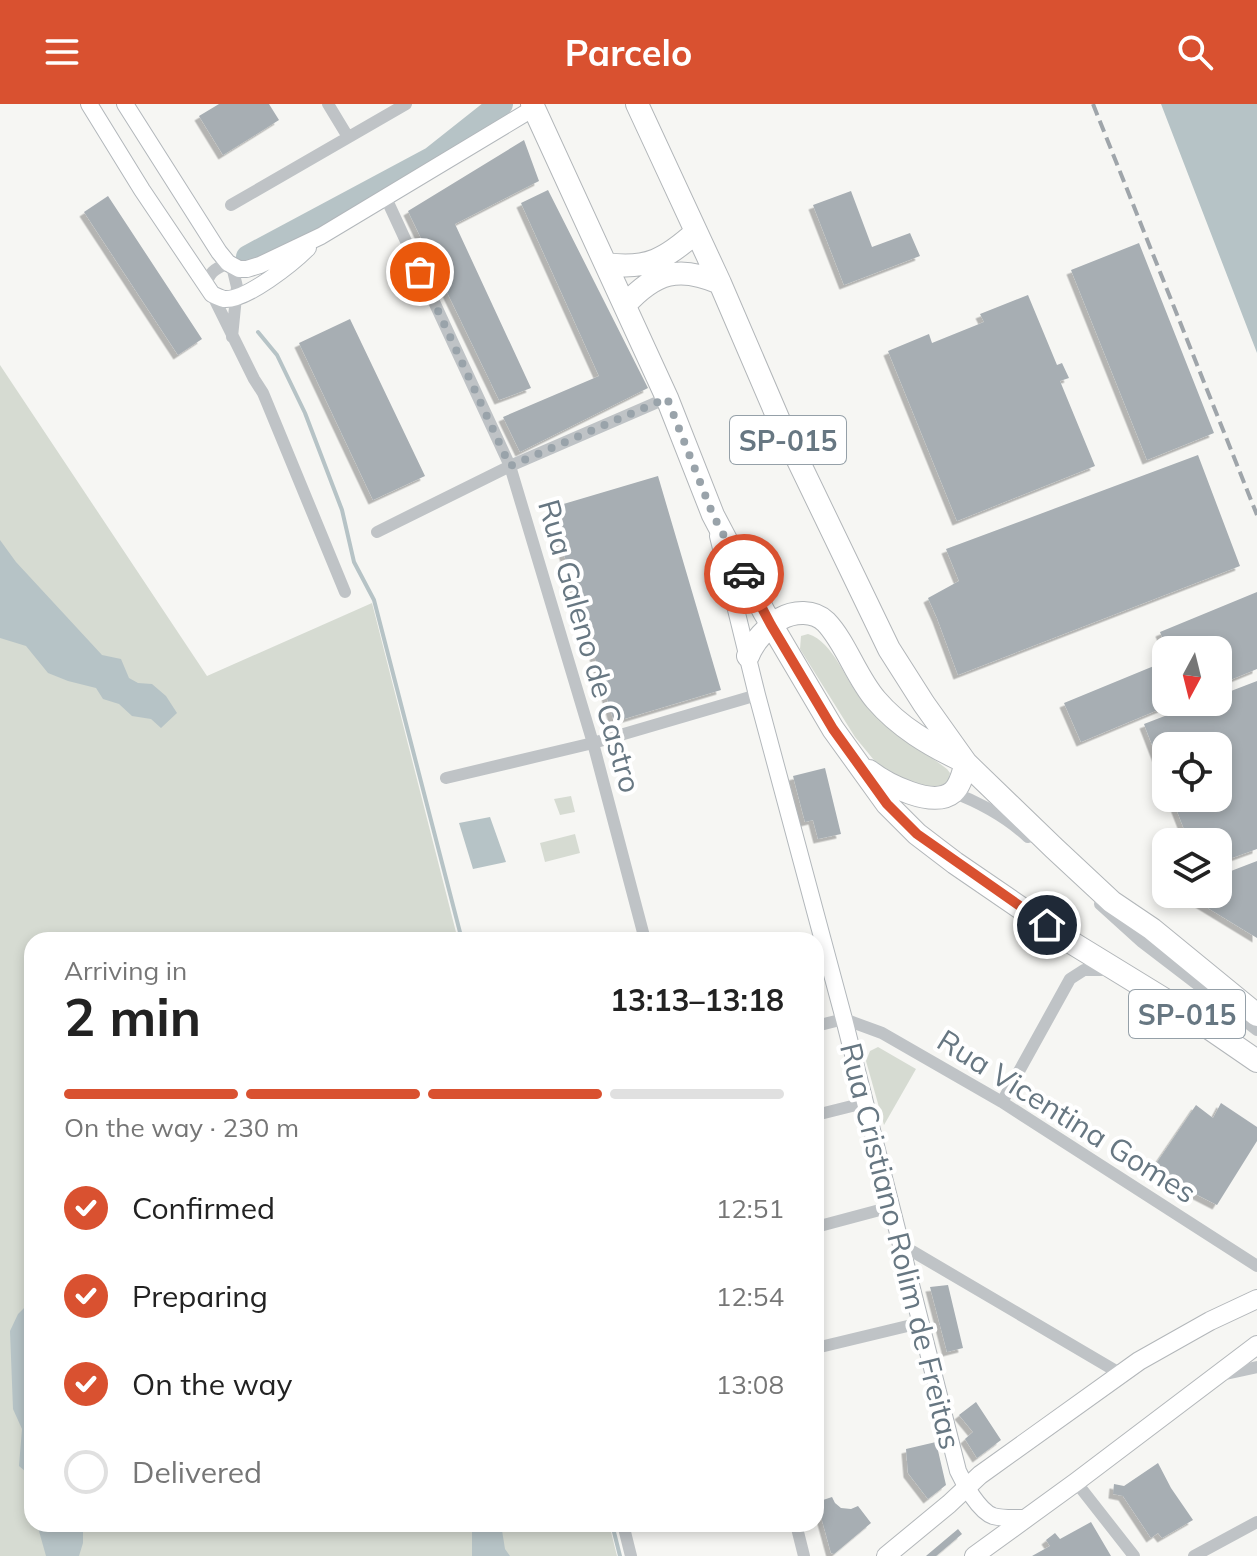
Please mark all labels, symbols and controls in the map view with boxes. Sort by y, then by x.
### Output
icon: menu [40,30,84,74]
text: Parcelo [565,30,692,75]
icon: search [1173,30,1217,74]
pin [386,238,454,306]
icon: bag [398,250,442,294]
road number: SP-015 [730,416,846,464]
street label: Rua Galeno de Castro [530,495,650,797]
courier [704,534,784,614]
icon: car [722,552,766,596]
north arrow [1152,636,1232,716]
map controls [1152,636,1232,908]
button: locate [1152,732,1232,812]
button: layers [1152,828,1232,908]
pin [1013,891,1081,959]
icon: home [1025,903,1069,947]
text: Arriving in [64,954,187,987]
text: 13:13–13:18 [610,981,784,1019]
text: 2 min [64,984,201,1049]
road number: SP-015 [1129,990,1245,1038]
street label: Rua Vicentina Gomes [931,1021,1203,1211]
street label: Rua Cristiano Rolim de Freitas [832,1039,970,1453]
text: On the way · 230 m [64,1111,299,1144]
icon: check [64,1186,108,1230]
text: Confirmed [132,1189,275,1227]
text: 12:51 [716,1192,784,1225]
icon: check [64,1274,108,1318]
text: Preparing [132,1277,268,1315]
text: 12:54 [716,1280,784,1313]
icon: check [64,1362,108,1406]
text: On the way [132,1365,292,1403]
text: 13:08 [716,1368,784,1401]
text: Delivered [132,1453,262,1491]

